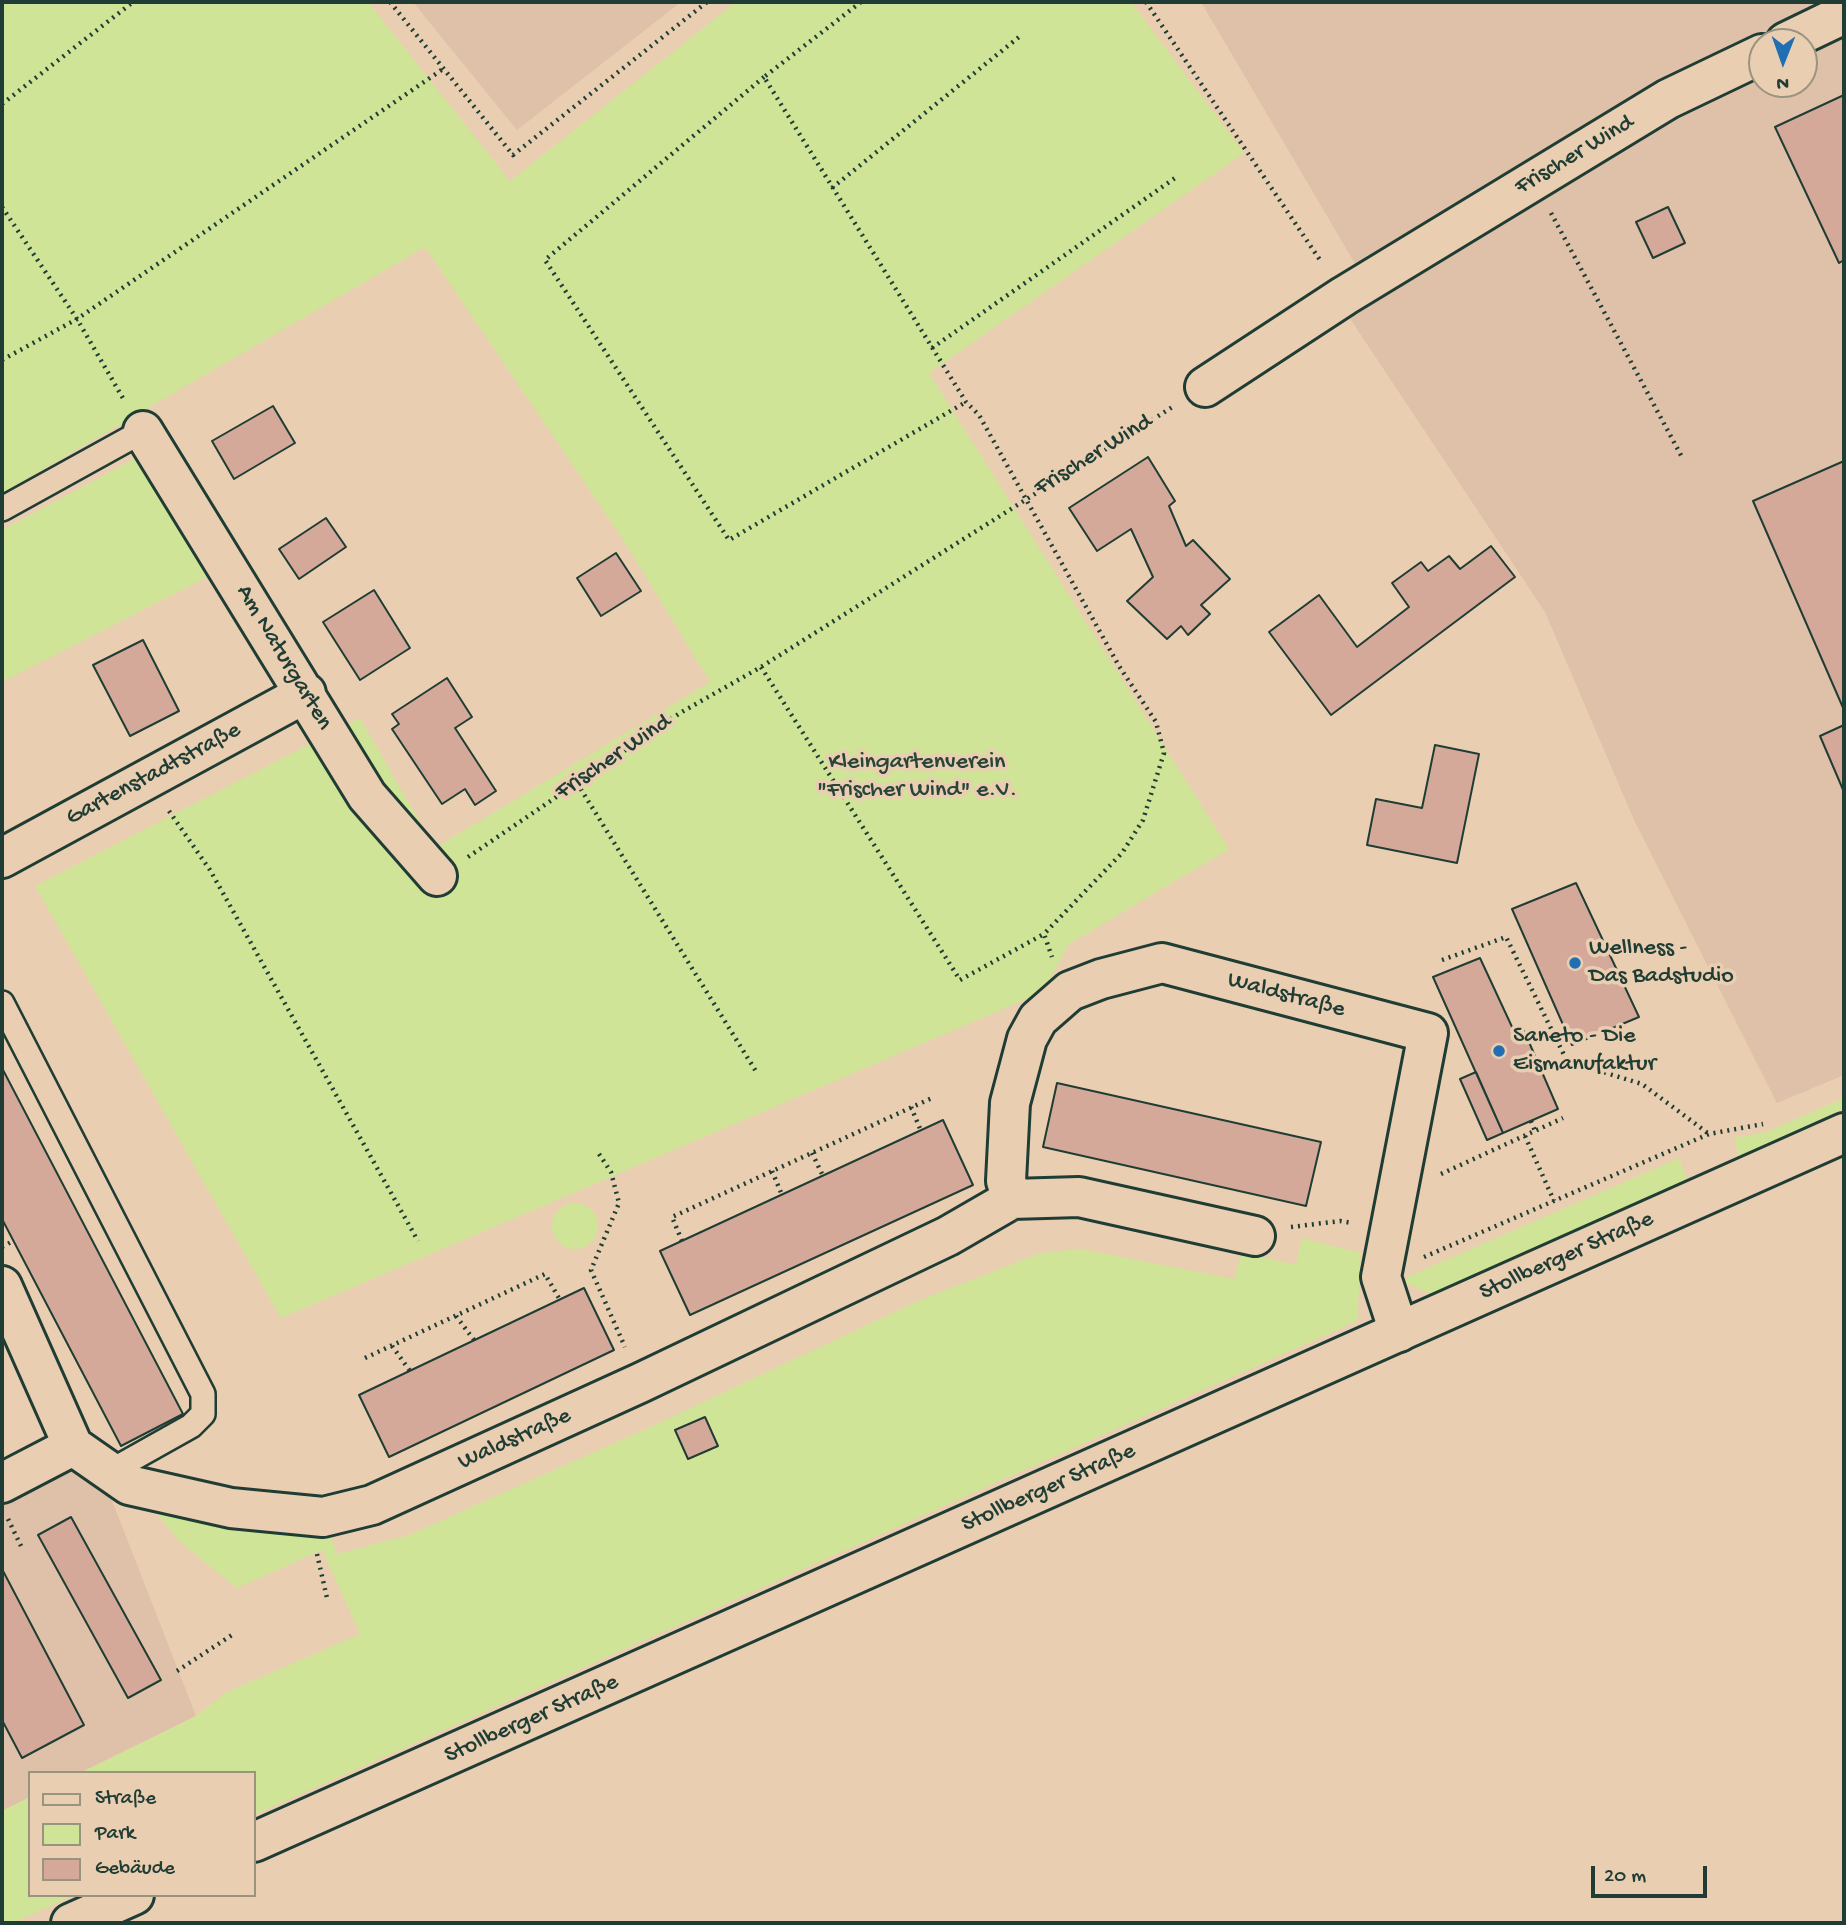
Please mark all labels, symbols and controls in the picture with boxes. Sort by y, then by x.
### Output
north arrow [1748,28,1818,98]
text: N [1776,71,1789,94]
street label: Frischer Wind [1510,109,1640,203]
street label: Frischer Wind [1030,408,1158,504]
street label: Am Naturgarten [228,580,338,736]
street label: Frischer Wind [551,709,677,807]
street label: Gartenstadtstraße [62,717,246,833]
park label: Kleingartenverein "Frischer Wind" e.V. [817,749,1017,805]
place label: Wellness - Das Badstudio [1589,935,1734,991]
marker: Wellness - Das Badstudio [1567,955,1583,971]
street label: Waldstraße [1224,966,1348,1026]
place label: Saneto - Die Eismanufaktur [1513,1023,1656,1079]
marker: Saneto - Die Eismanufaktur [1491,1043,1507,1059]
street label: Stollberger Straße [1476,1206,1658,1308]
street label: Waldstraße [454,1402,576,1478]
street label: Stollberger Straße [958,1438,1140,1540]
street label: Stollberger Straße [441,1669,623,1771]
legend [28,1771,256,1897]
text: Straße [95,1787,156,1812]
text: Park [95,1822,135,1847]
scale bar [1594,1852,1710,1896]
text: Gebäude [95,1857,175,1882]
text: 20 m [1604,1865,1646,1890]

